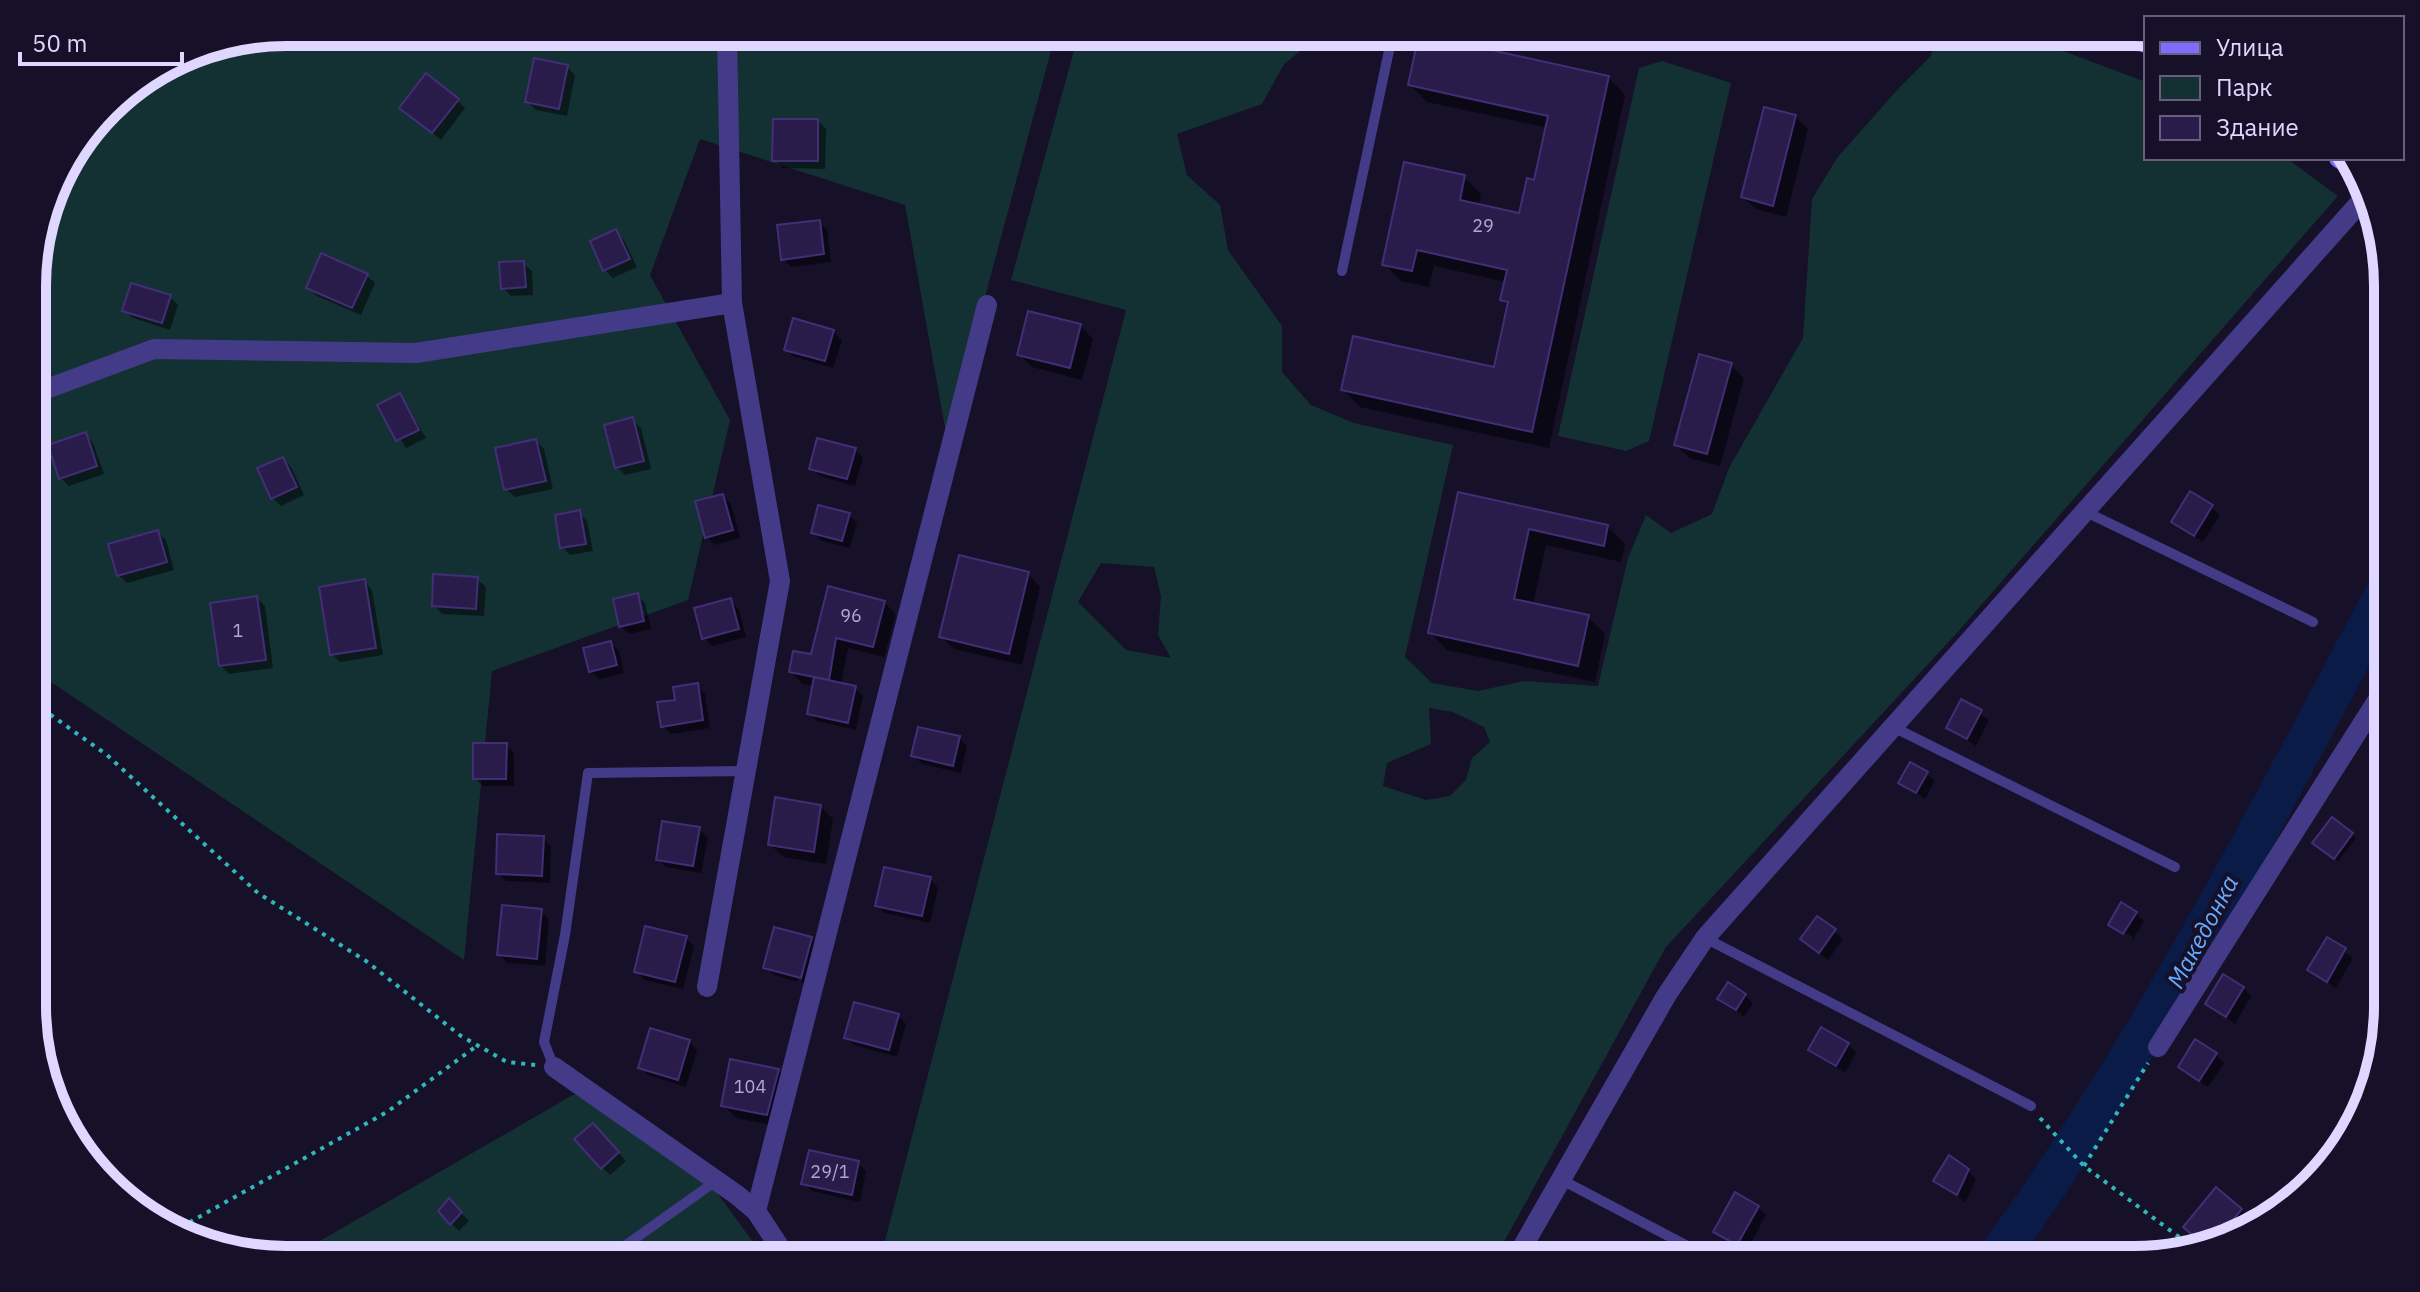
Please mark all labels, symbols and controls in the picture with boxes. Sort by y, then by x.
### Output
scale bar [20,16,182,66]
legend [2144,16,2404,160]
text: 50 m [32,27,87,59]
text: Улица [2216,31,2284,63]
text: Парк [2216,71,2273,103]
text: Здание [2216,111,2299,143]
house number: 29 [1472,214,1494,237]
house number: 96 [840,604,862,627]
house number: 1 [233,619,243,642]
water label: Македонка [2159,869,2245,994]
house number: 104 [734,1075,766,1098]
house number: 29/1 [810,1160,850,1183]

